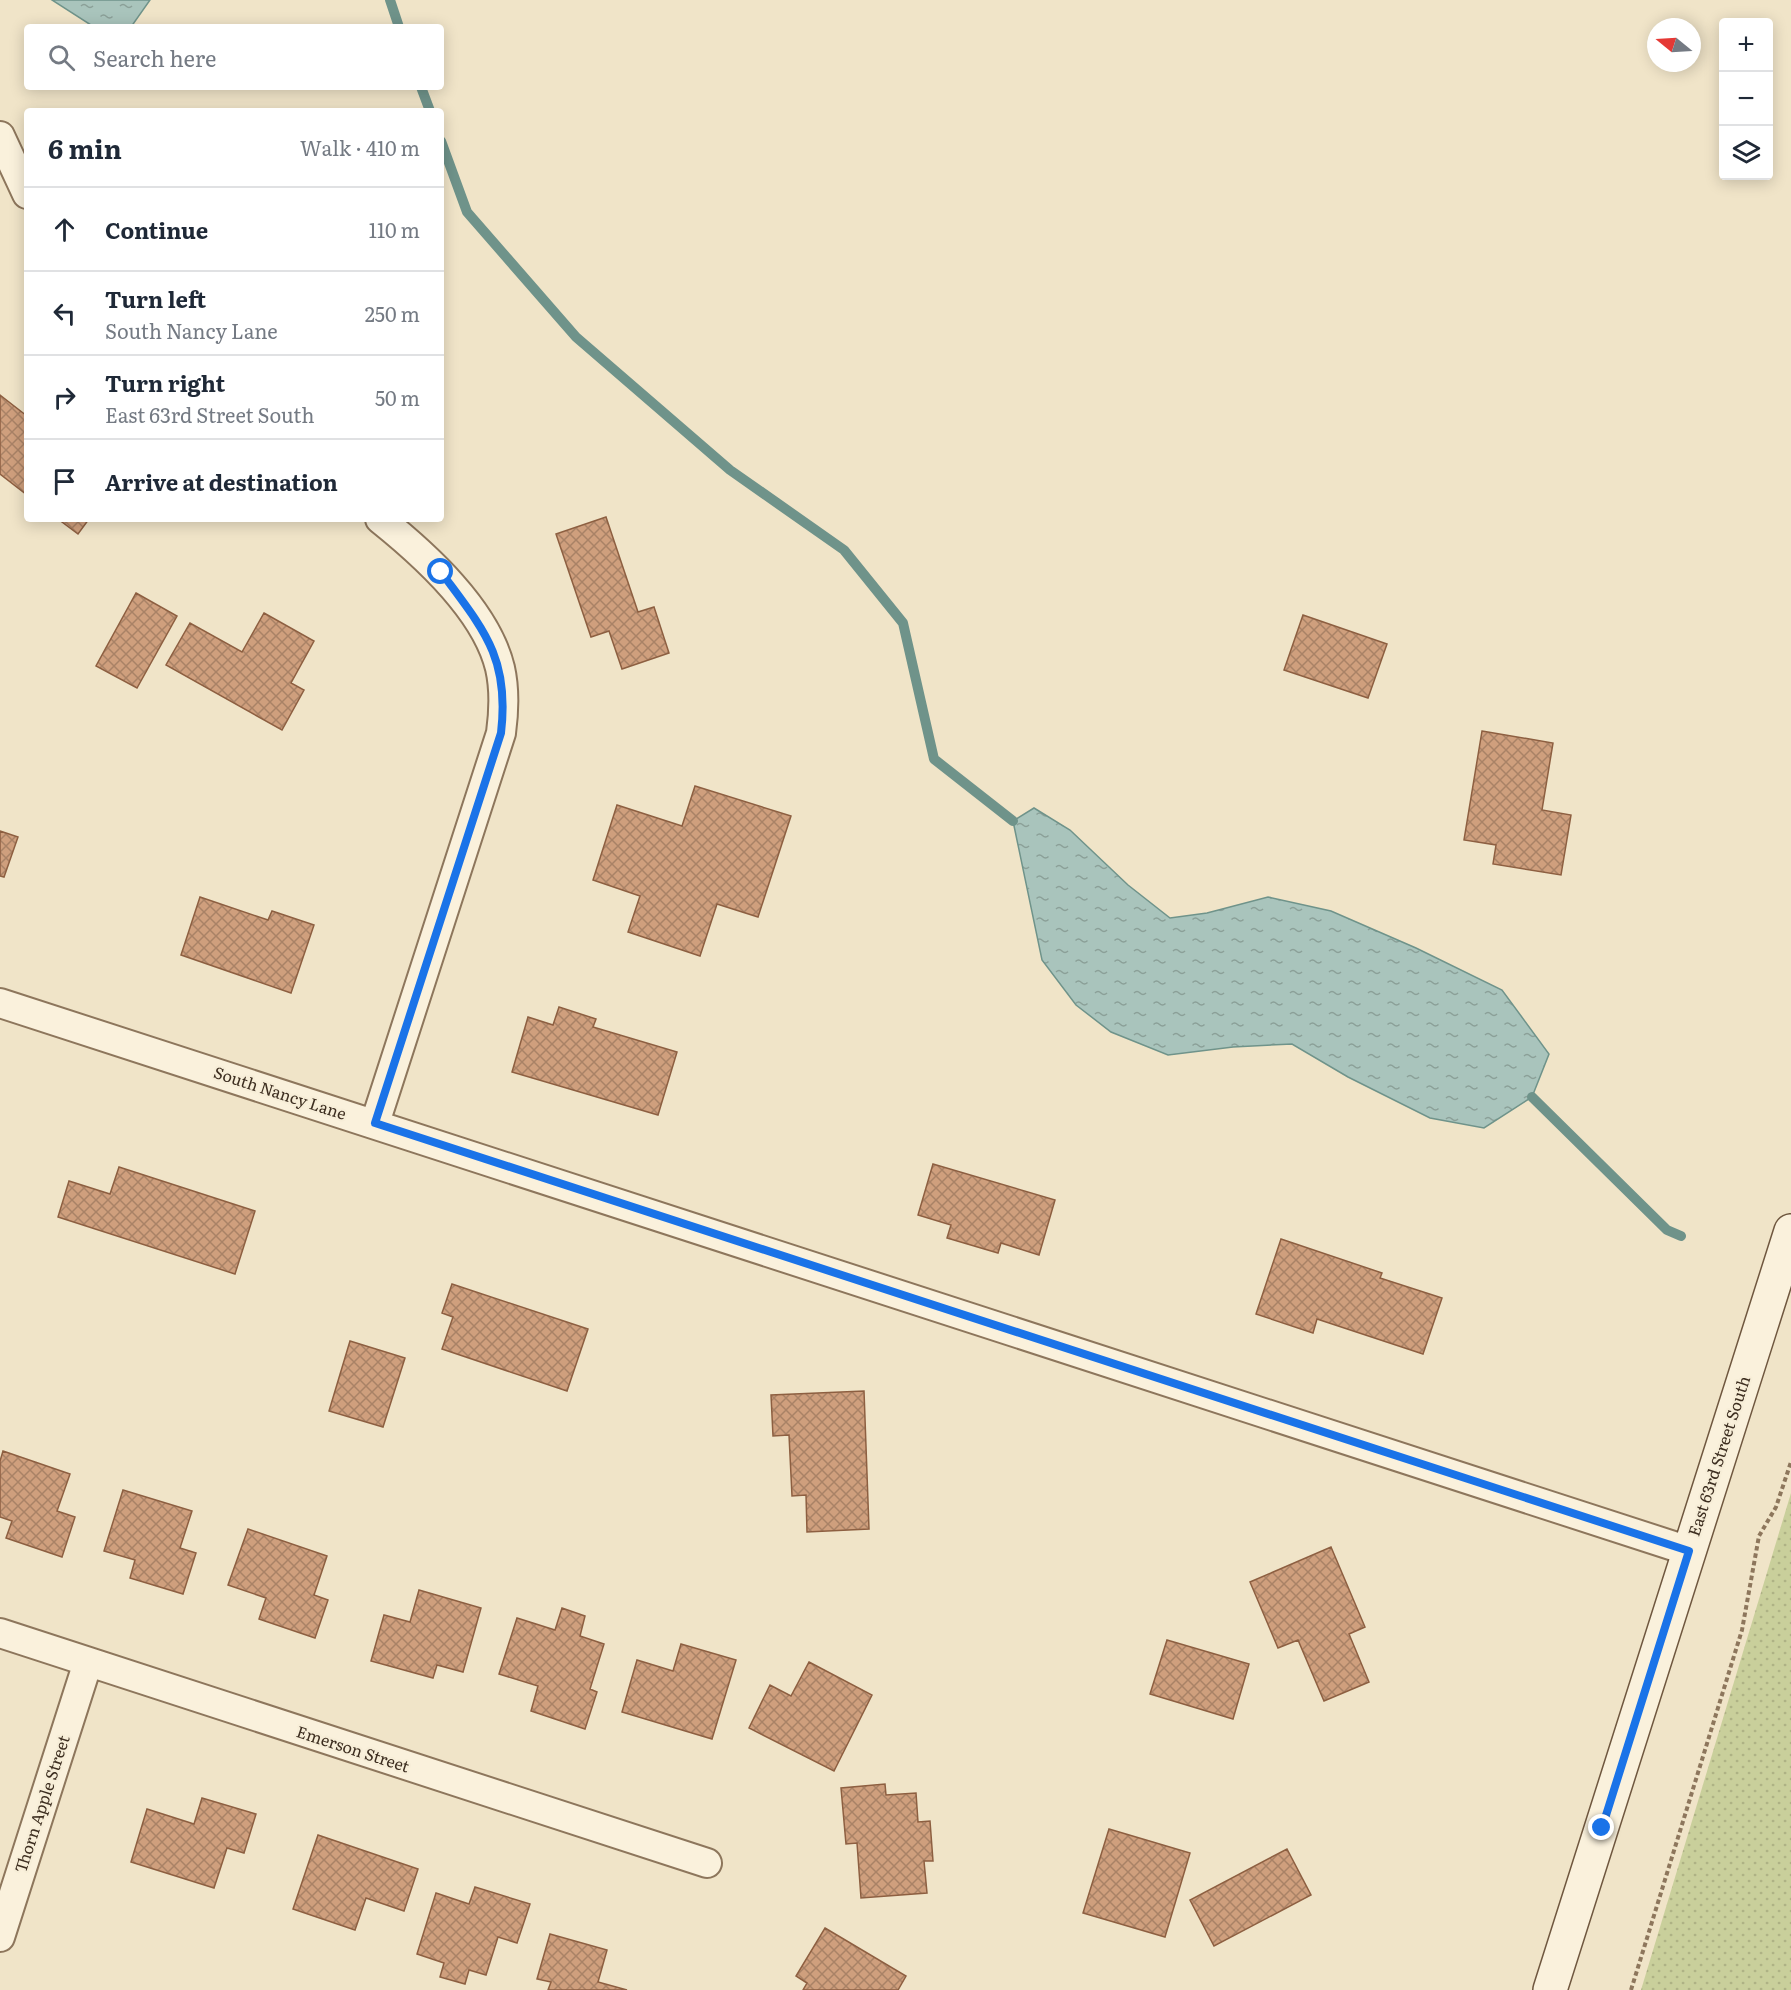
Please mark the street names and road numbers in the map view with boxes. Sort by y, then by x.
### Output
street label: South Nancy Lane [211,1059,350,1125]
street label: East 63rd Street South [1681,1372,1755,1539]
street label: Emerson Street [294,1719,413,1778]
street label: Thorn Apple Street [7,1731,75,1876]

